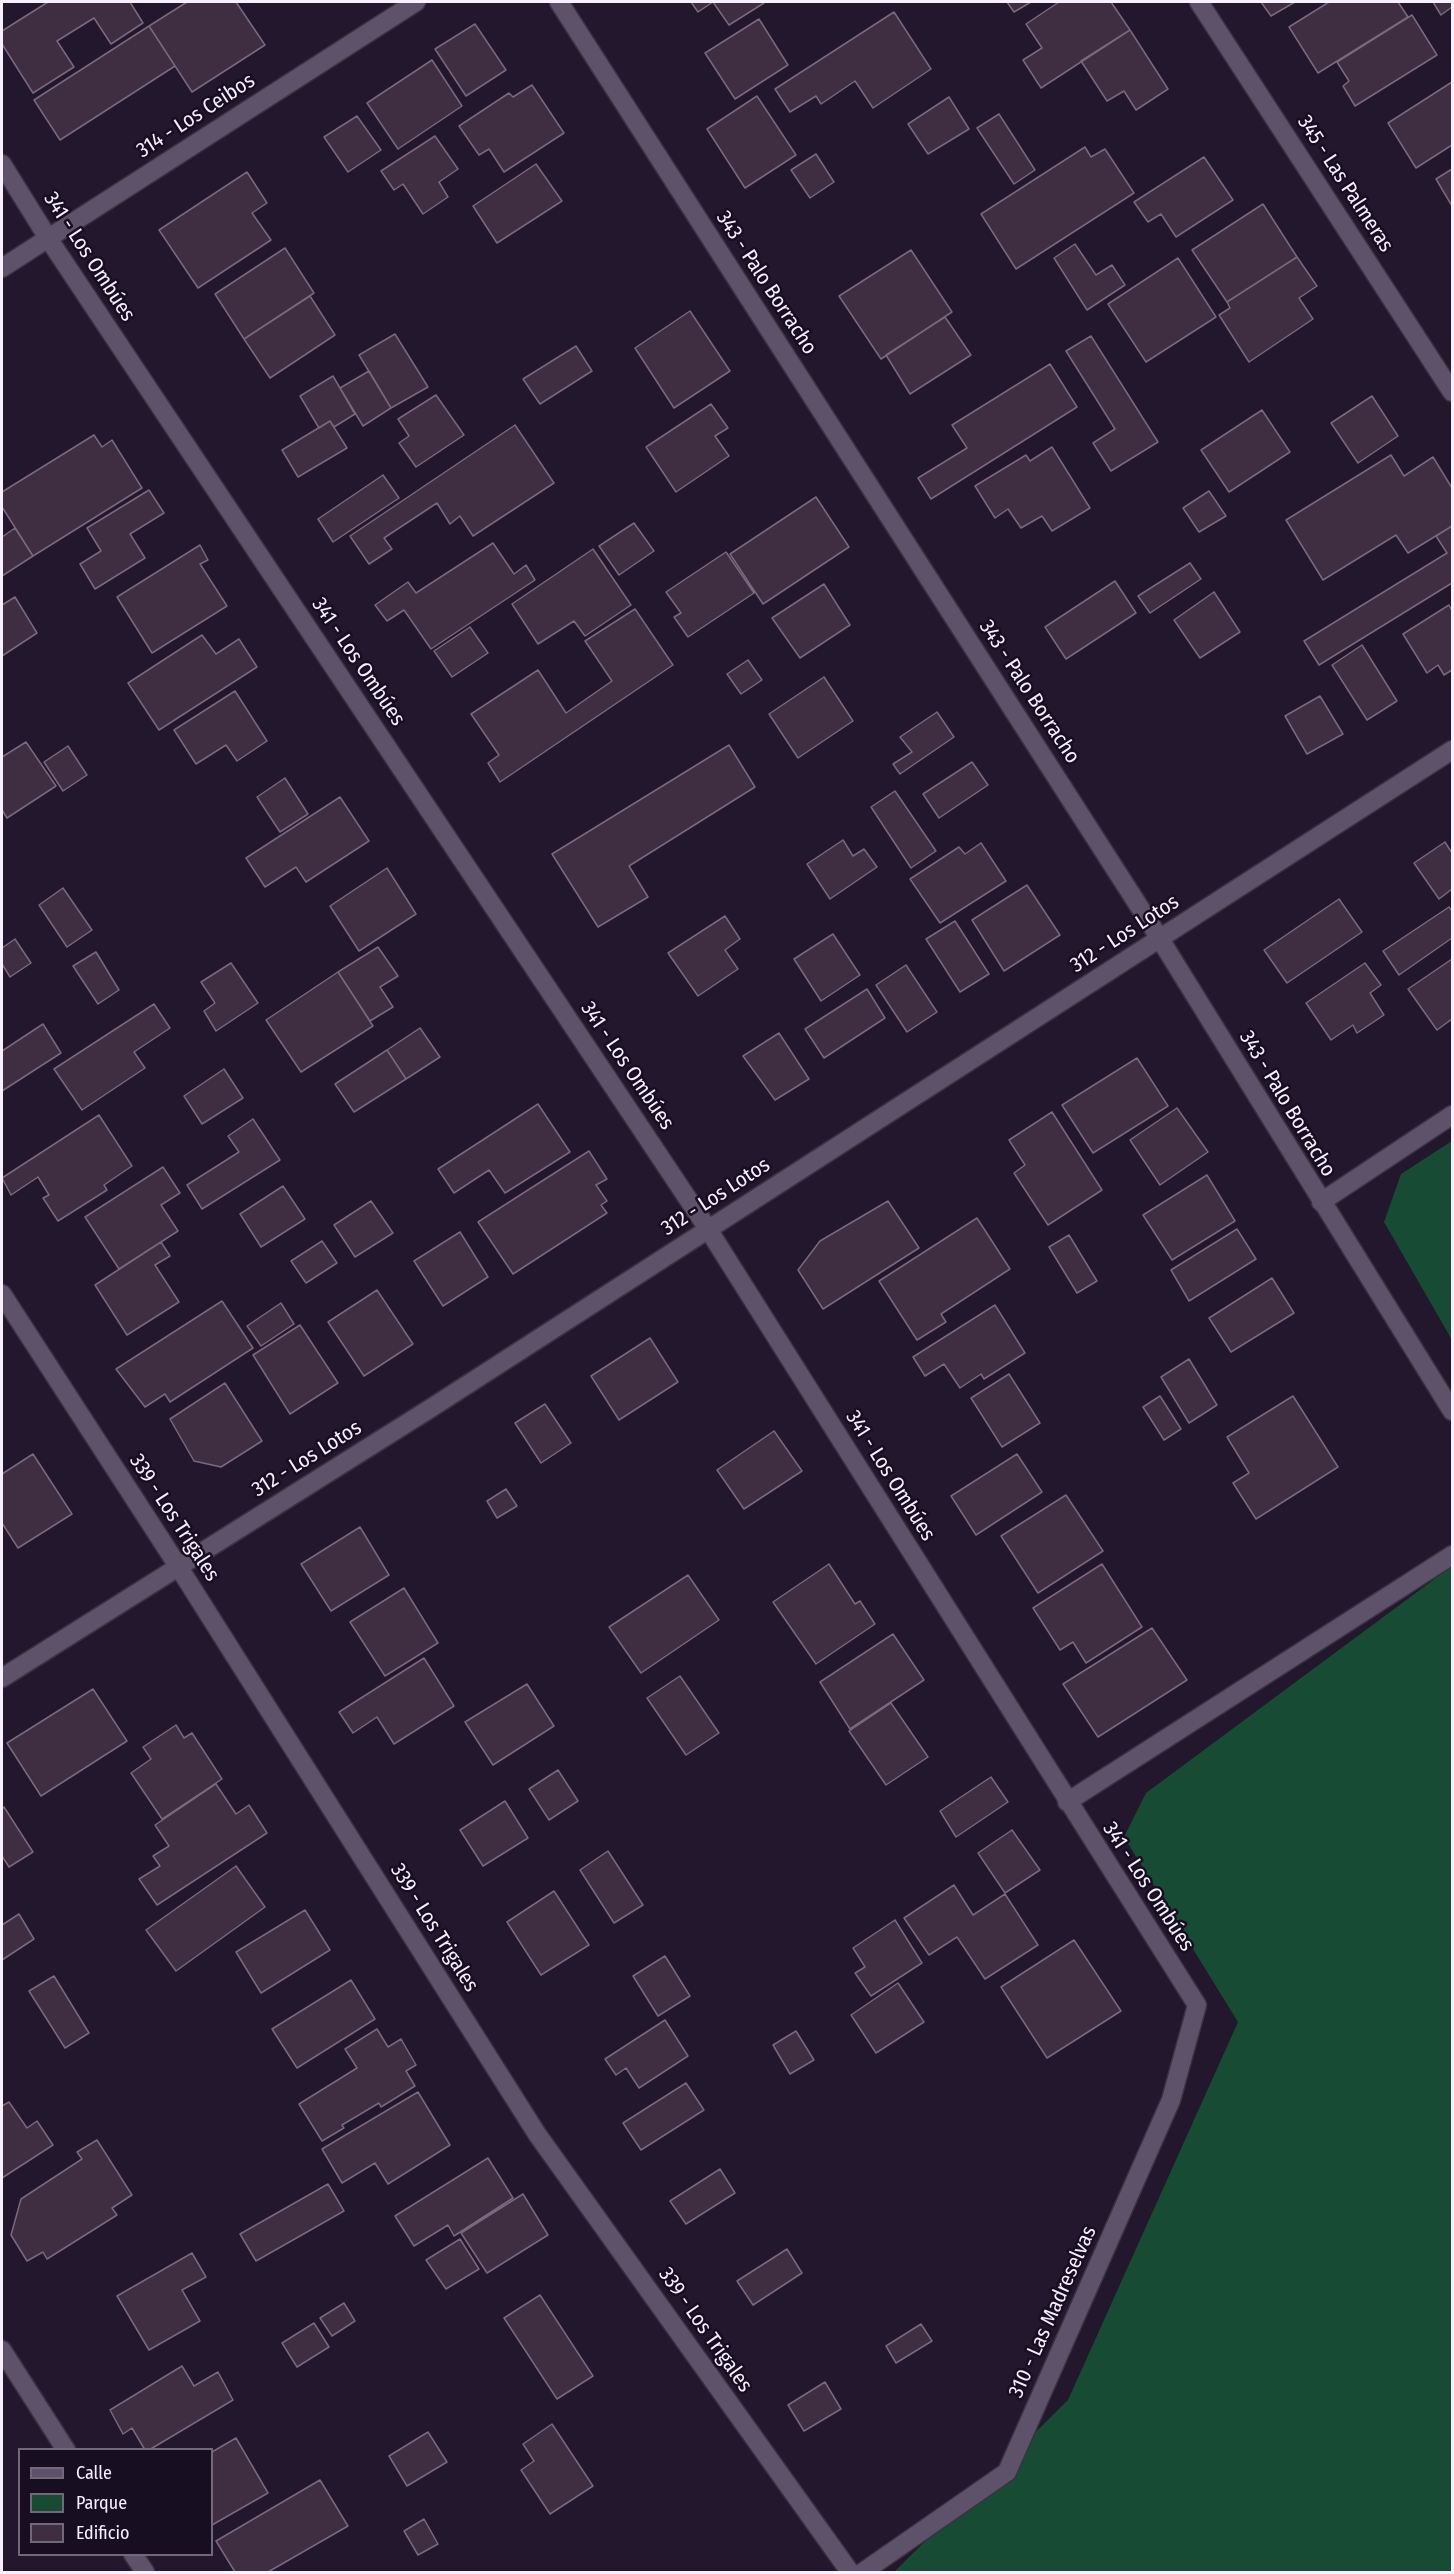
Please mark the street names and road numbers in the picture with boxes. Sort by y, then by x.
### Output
street label: 314 - Los Ceibos [132,68,260,164]
street label: 345 - Las Palmeras [1292,111,1398,257]
street label: 341 - Los Ombúes [38,188,140,326]
street label: 343 - Palo Borracho [710,207,822,359]
street label: 341 - Los Ombúes [306,593,410,731]
street label: 343 - Palo Borracho [973,616,1085,768]
street label: 312 - Los Lotos [1066,890,1184,978]
street label: 341 - Los Ombúes [575,997,679,1135]
street label: 343 - Palo Borracho [1234,1027,1340,1181]
street label: 312 - Los Lotos [657,1153,775,1241]
street label: 341 - Los Ombúes [840,1406,940,1546]
street label: 312 - Los Lotos [248,1415,366,1503]
street label: 339 - Los Trigales [124,1450,224,1586]
street label: 341 - Los Ombúes [1097,1818,1199,1956]
street label: 339 - Los Trigales [385,1859,483,1997]
street label: 310 - Las Madreselvas [1004,2222,1102,2402]
street label: 339 - Los Trigales [653,2263,757,2397]

